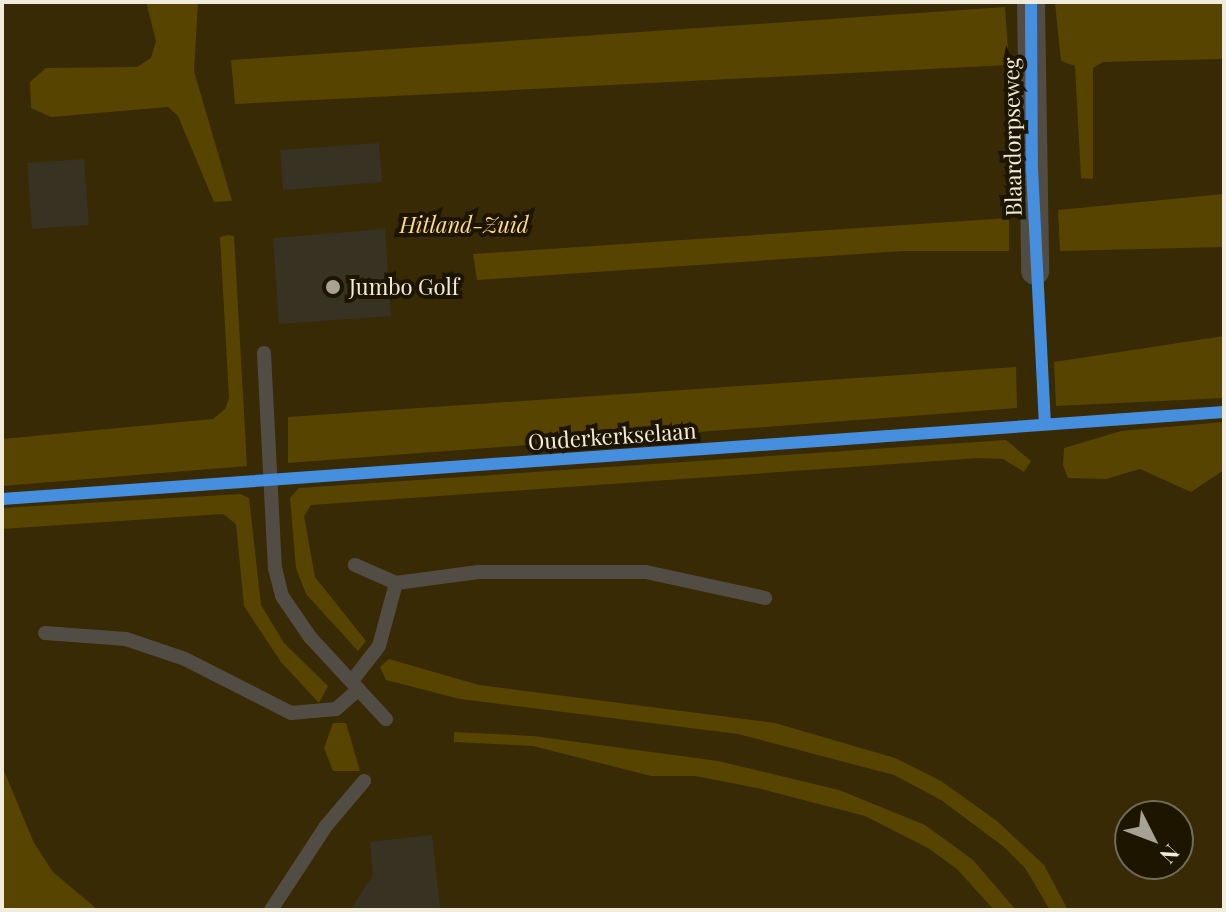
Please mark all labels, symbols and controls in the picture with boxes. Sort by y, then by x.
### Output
street label: Blaardorpseweg [997,57,1027,217]
park label: Hitland-Zuid [399,212,529,238]
place label: Jumbo Golf [349,274,459,300]
marker: Jumbo Golf [324,278,342,296]
street label: Ouderkerkselaan [527,417,697,455]
north arrow [1114,800,1194,880]
text: N [1154,839,1187,871]

